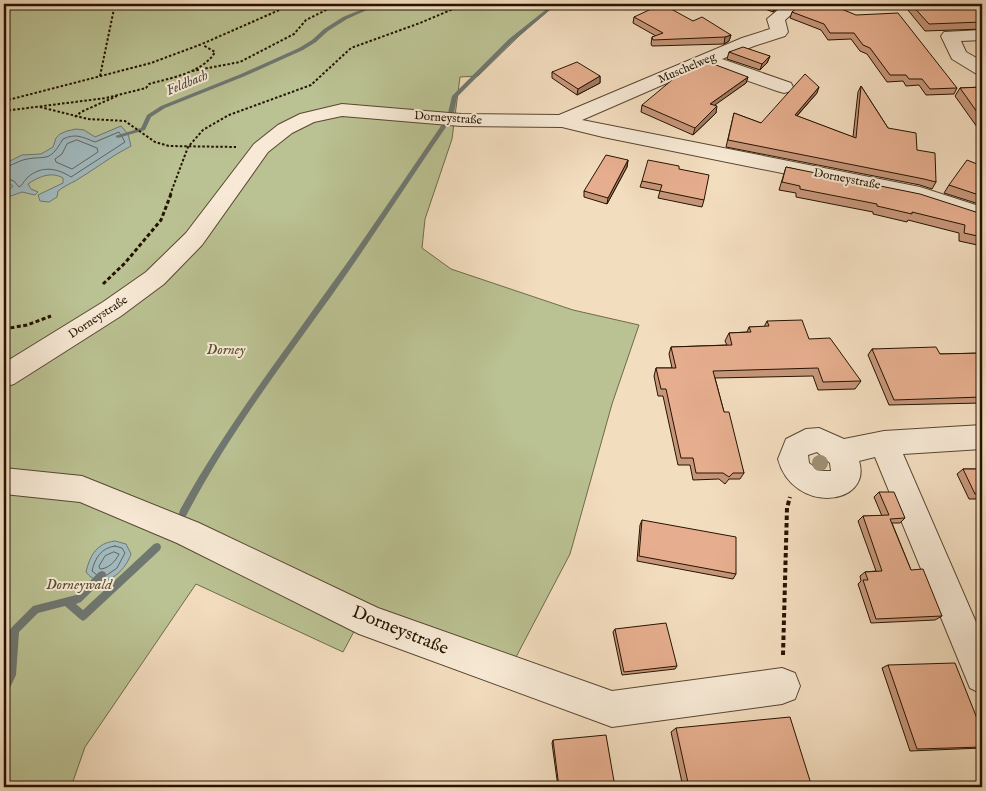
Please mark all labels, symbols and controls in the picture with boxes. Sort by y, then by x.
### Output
street label: Muschelweg [656,49,719,87]
water label: Feldbach [163,66,211,100]
street label: Dorneystraße [414,108,483,128]
street label: Dorneystraße [812,165,882,193]
street label: Dorneystraße [65,292,131,342]
park label: Dorney [207,340,246,359]
park label: Dorneywald [46,575,113,594]
street label: Dorneystraße [348,601,452,661]

